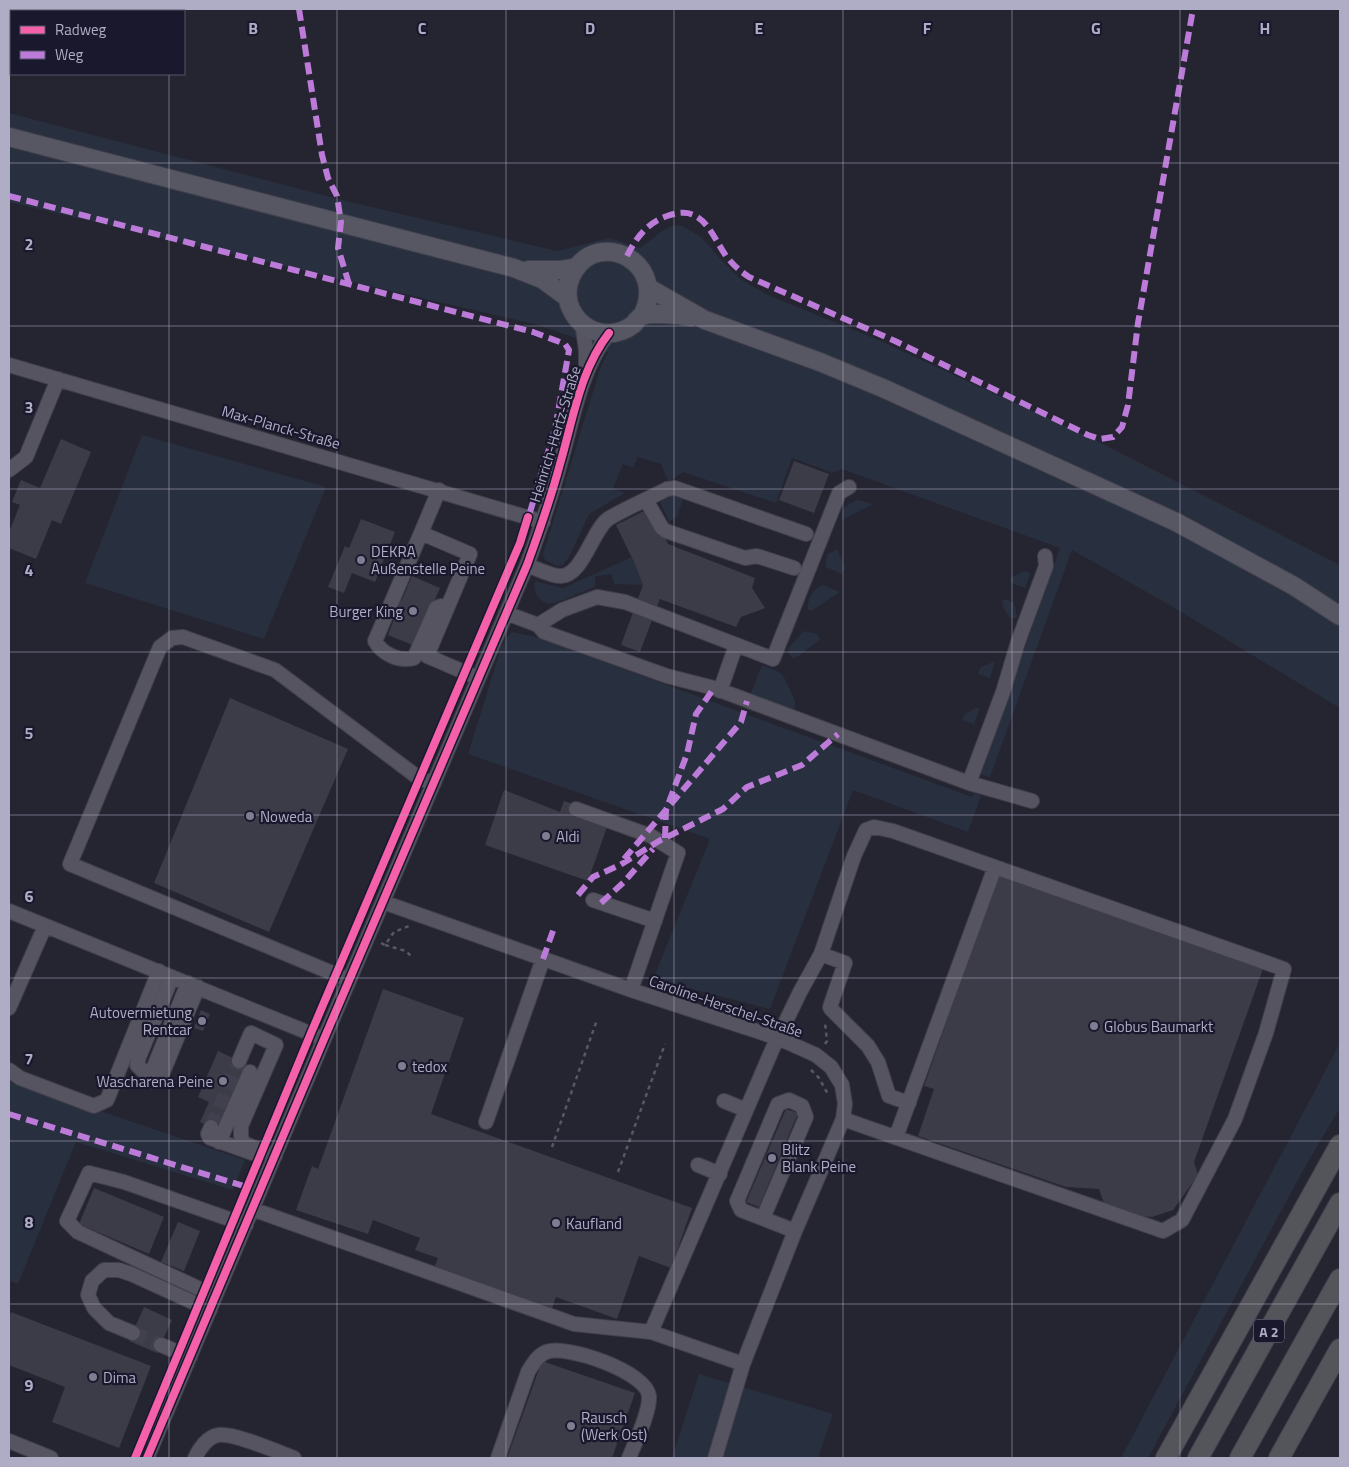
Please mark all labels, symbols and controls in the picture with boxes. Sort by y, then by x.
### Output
legend [10,10,185,75]
text: B [248,16,258,40]
text: C [418,16,427,40]
text: D [585,16,595,40]
text: E [755,16,764,40]
text: F [923,16,932,40]
text: G [1091,16,1101,40]
text: H [1260,16,1270,40]
text: Radweg [55,18,107,41]
text: Weg [55,43,84,66]
text: 2 [25,232,33,256]
street label: Heinrich-Hertz-Straße [523,363,587,505]
text: 3 [25,395,33,419]
street label: Max-Planck-Straße [219,399,343,455]
place label: DEKRA Außenstelle Peine [371,540,485,580]
marker: DEKRA Außenstelle Peine [355,554,367,566]
text: 4 [25,558,34,582]
place label: Burger King [329,600,403,623]
marker: Burger King [407,605,419,617]
text: 5 [25,721,34,745]
place label: Noweda [260,805,313,828]
marker: Noweda [244,810,256,822]
place label: Aldi [556,825,580,848]
marker: Aldi [540,830,552,842]
text: 6 [25,884,34,908]
street label: Caroline-Herschel-Straße [646,969,806,1043]
place label: Autovermietung Rentcar [90,1001,192,1041]
marker: Autovermietung Rentcar [196,1015,208,1027]
place label: Globus Baumarkt [1104,1015,1214,1038]
marker: Globus Baumarkt [1088,1020,1100,1032]
text: 7 [25,1047,33,1071]
place label: tedox [412,1055,448,1078]
marker: tedox [396,1060,408,1072]
place label: Wascharena Peine [97,1070,213,1093]
marker: Wascharena Peine [217,1075,229,1087]
place label: Blitz Blank Peine [782,1138,856,1178]
marker: Blitz Blank Peine [766,1152,778,1164]
text: 8 [25,1210,34,1234]
place label: Kaufland [566,1212,622,1235]
marker: Kaufland [550,1217,562,1229]
road number: A 2 [1254,1320,1284,1342]
place label: Dima [103,1366,137,1389]
marker: Dima [87,1371,99,1383]
text: 9 [25,1373,34,1397]
place label: Rausch (Werk Ost) [581,1406,647,1446]
marker: Rausch (Werk Ost) [565,1420,577,1432]

